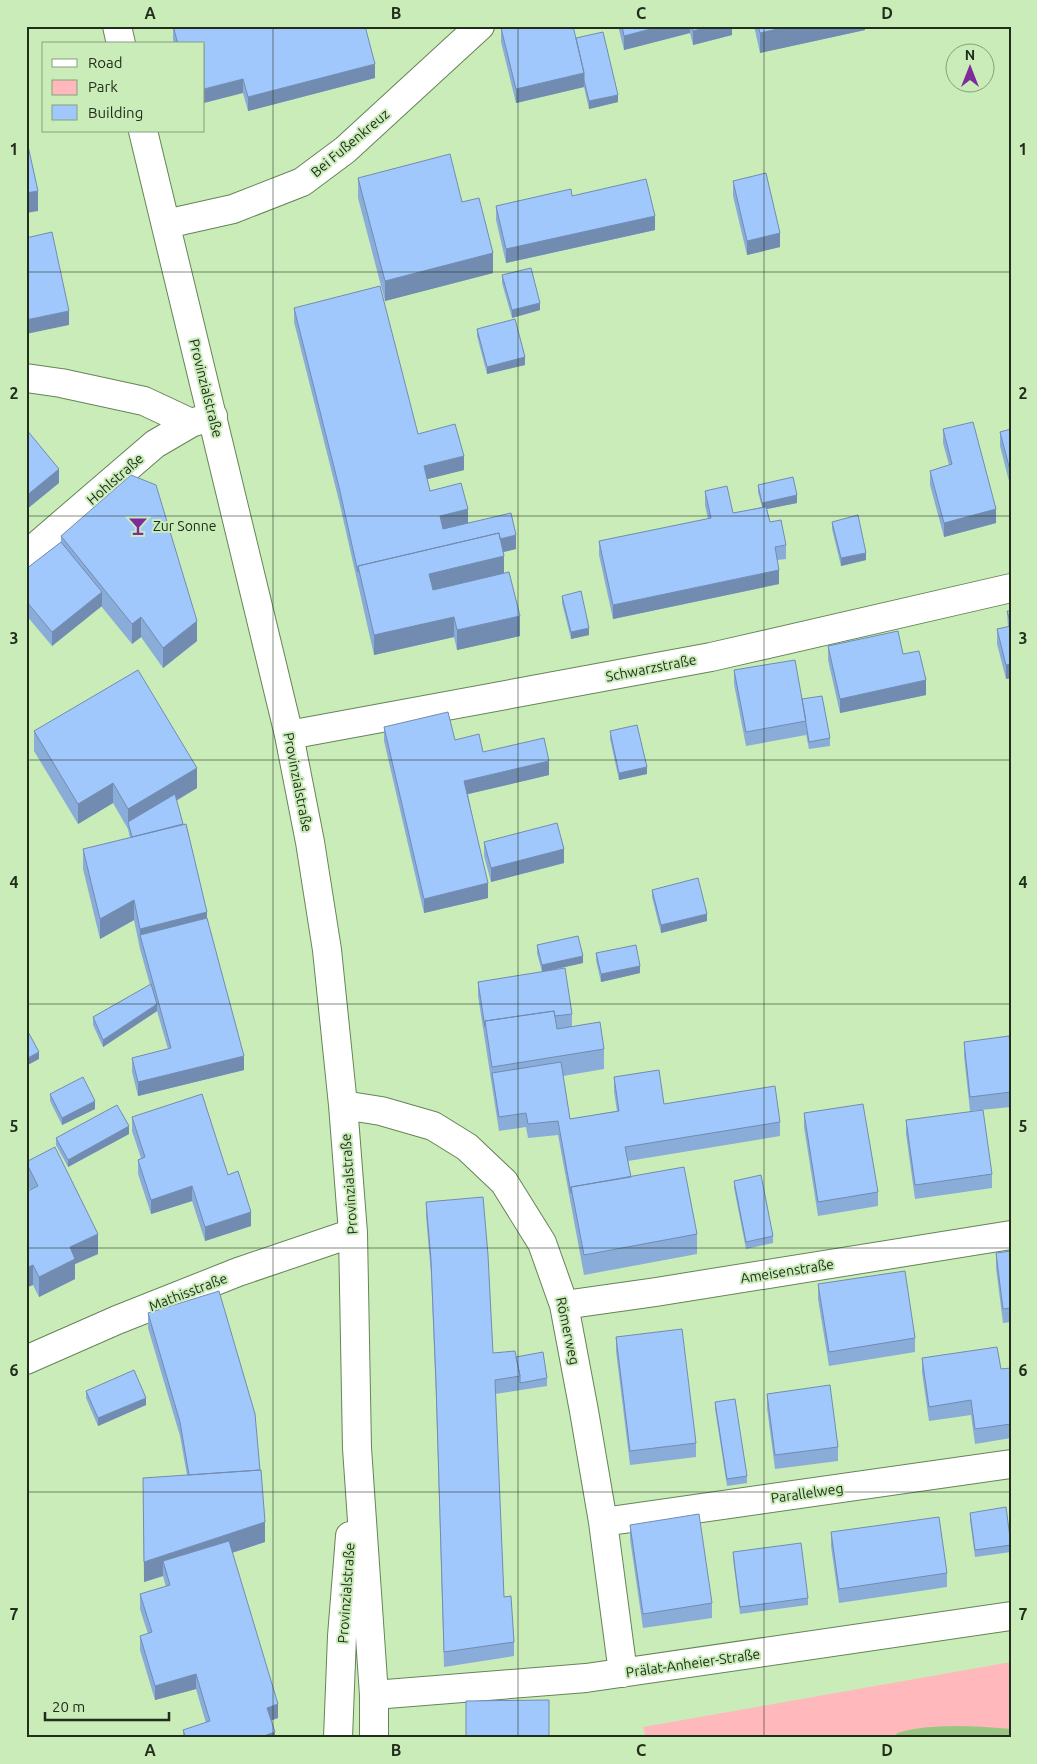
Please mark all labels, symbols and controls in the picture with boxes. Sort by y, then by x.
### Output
text: A [144,4,156,22]
text: B [391,4,401,22]
text: C [636,4,646,22]
text: D [881,4,893,22]
legend [42,42,205,132]
north arrow [944,42,994,92]
text: N [965,47,975,63]
text: Road [88,54,123,71]
text: Park [88,78,118,95]
text: Building [88,104,143,121]
street label: Bei Fußenkreuz [308,106,392,180]
text: 1 [9,140,19,158]
text: 1 [1018,140,1028,158]
street label: Provinzialstraße [186,337,226,439]
text: 2 [9,384,19,402]
text: 2 [1018,384,1028,402]
street label: Hohlstraße [83,450,147,508]
bar icon: Zur Sonne [127,515,149,537]
place label: Zur Sonne [153,518,217,534]
text: 3 [9,629,19,647]
text: 3 [1018,629,1028,647]
street label: Schwarzstraße [604,651,698,685]
street label: Provinzialstraße [281,731,315,833]
text: 4 [9,873,19,891]
text: 4 [1018,873,1028,891]
text: 5 [9,1117,19,1135]
text: 5 [1018,1117,1028,1135]
street label: Provinzialstraße [337,1133,361,1235]
street label: Ameisenstraße [739,1256,835,1286]
street label: Mathisstraße [147,1270,229,1314]
street label: Römerweg [553,1296,583,1366]
text: 6 [9,1361,19,1379]
text: 6 [1018,1361,1028,1379]
street label: Parallelweg [770,1480,844,1506]
street label: Provinzialstraße [334,1542,358,1644]
text: 7 [9,1605,19,1623]
text: 7 [1018,1605,1028,1623]
street label: Prälat-Anheier-Straße [625,1646,761,1680]
scale bar [45,1689,169,1721]
text: 20 m [52,1698,85,1715]
text: A [144,1741,156,1759]
text: B [391,1741,401,1759]
text: C [636,1741,646,1759]
text: D [881,1741,893,1759]

